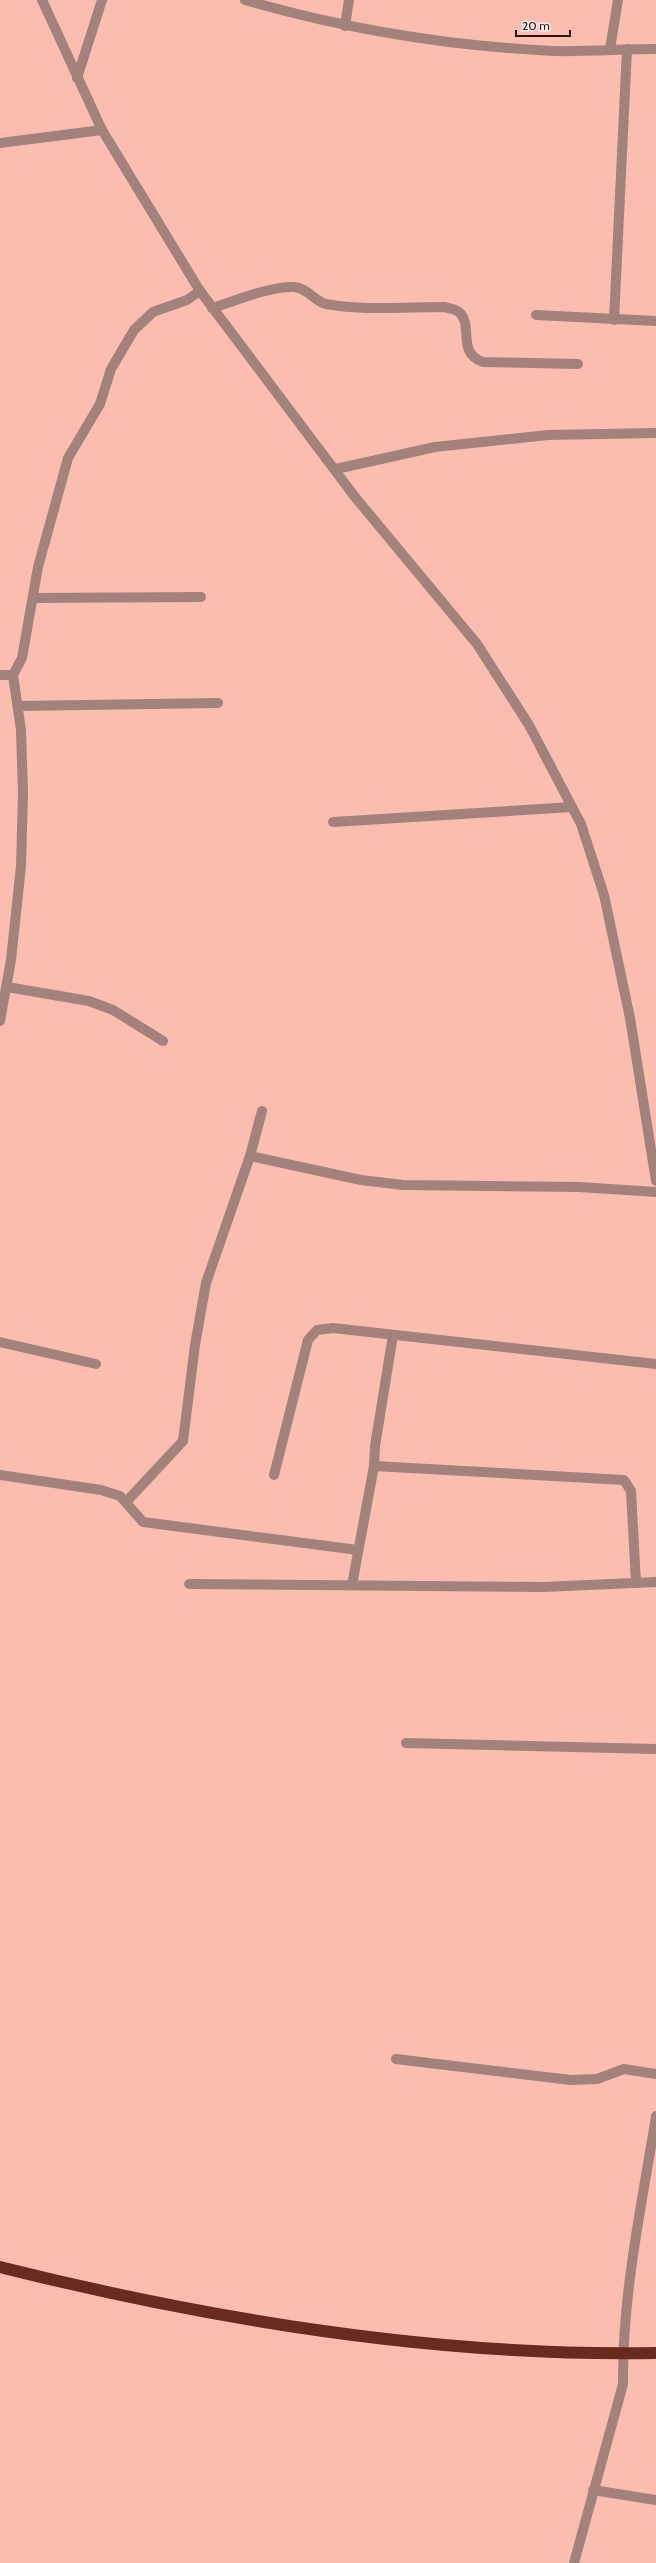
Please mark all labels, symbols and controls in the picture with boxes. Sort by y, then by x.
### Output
scale bar [516,12,570,38]
text: 20 m [522,18,550,33]

